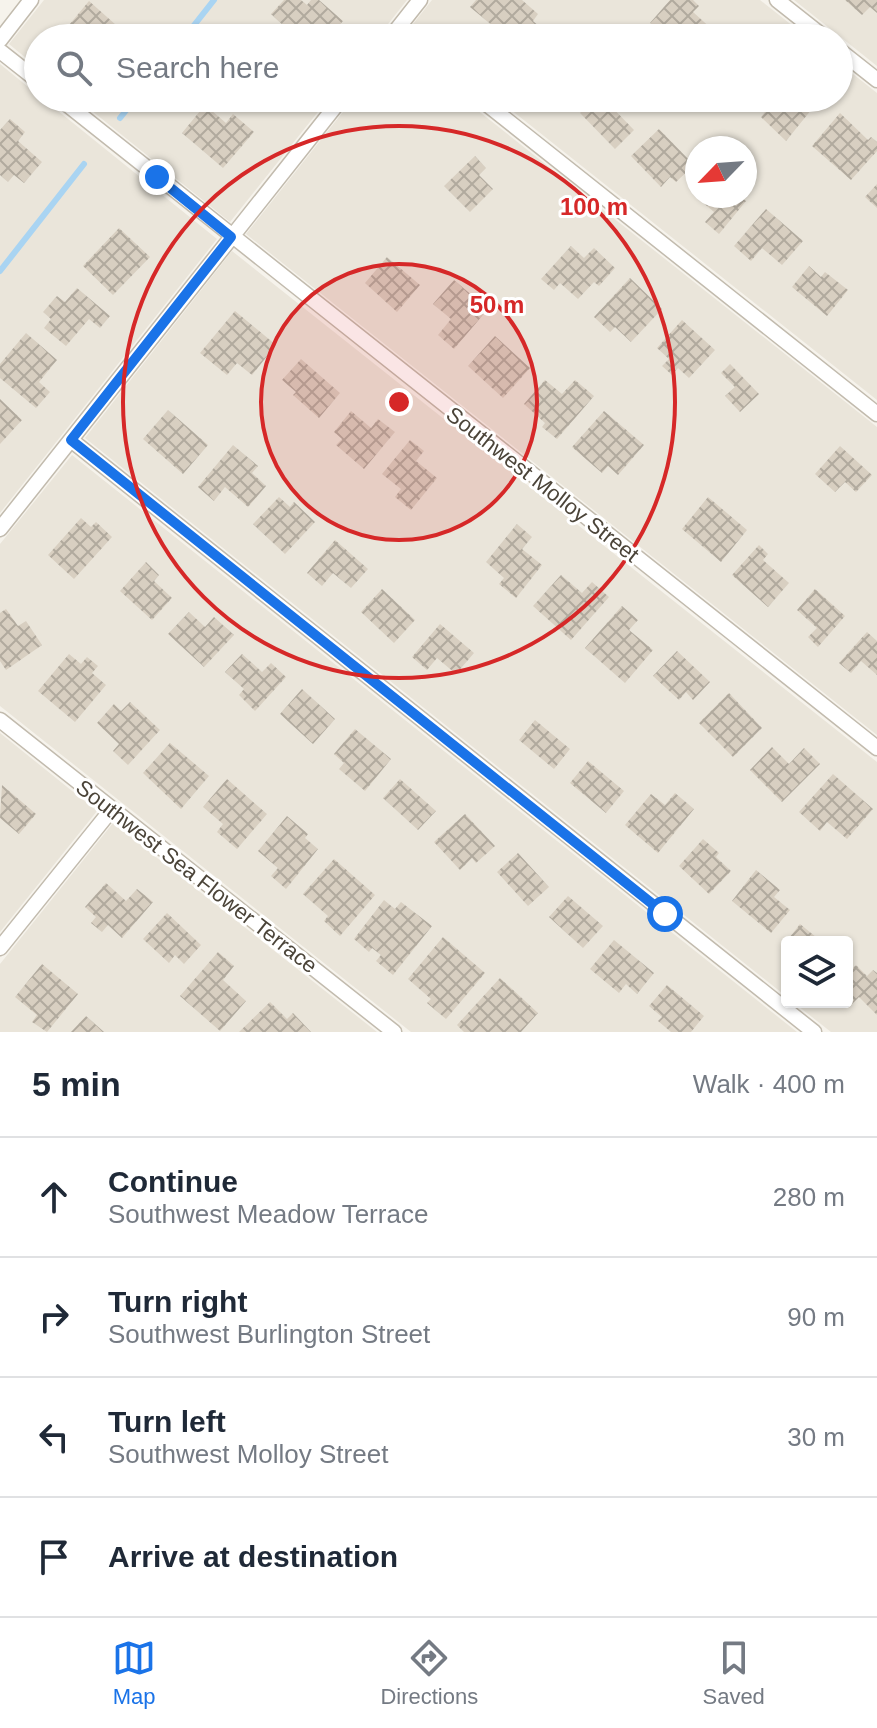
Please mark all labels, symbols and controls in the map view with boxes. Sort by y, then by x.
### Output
search box [24,24,853,112]
icon: search [52,46,96,90]
text: Search here [116,51,279,84]
north arrow [685,136,757,208]
route end [139,159,175,195]
text: 100 m [560,193,628,220]
text: 50 m [470,291,524,318]
centre of rings [385,388,413,416]
street label: Southwest Molloy Street [442,402,644,567]
street label: Southwest Sea Flower Terrace [71,774,322,978]
route start [647,896,683,932]
map controls [781,936,853,1008]
button: layers [781,936,853,1008]
text: 5 min [32,1065,121,1103]
text: Walk · 400 m [693,1069,845,1099]
text: Continue [108,1165,238,1198]
icon: ahead [32,1175,76,1219]
text: 280 m [773,1182,845,1212]
text: Southwest Meadow Terrace [108,1199,428,1229]
text: Turn right [108,1285,247,1318]
icon: right [32,1295,76,1339]
text: 90 m [787,1302,845,1332]
text: Southwest Burlington Street [108,1319,430,1349]
text: Turn left [108,1405,226,1438]
icon: left [32,1415,76,1459]
text: 30 m [787,1422,845,1452]
text: Southwest Molloy Street [108,1439,388,1469]
icon: arrive [32,1535,76,1579]
text: Arrive at destination [108,1540,398,1573]
tab: Map [112,1636,156,1710]
tab: Directions [380,1636,478,1710]
tab: Saved [702,1636,765,1710]

